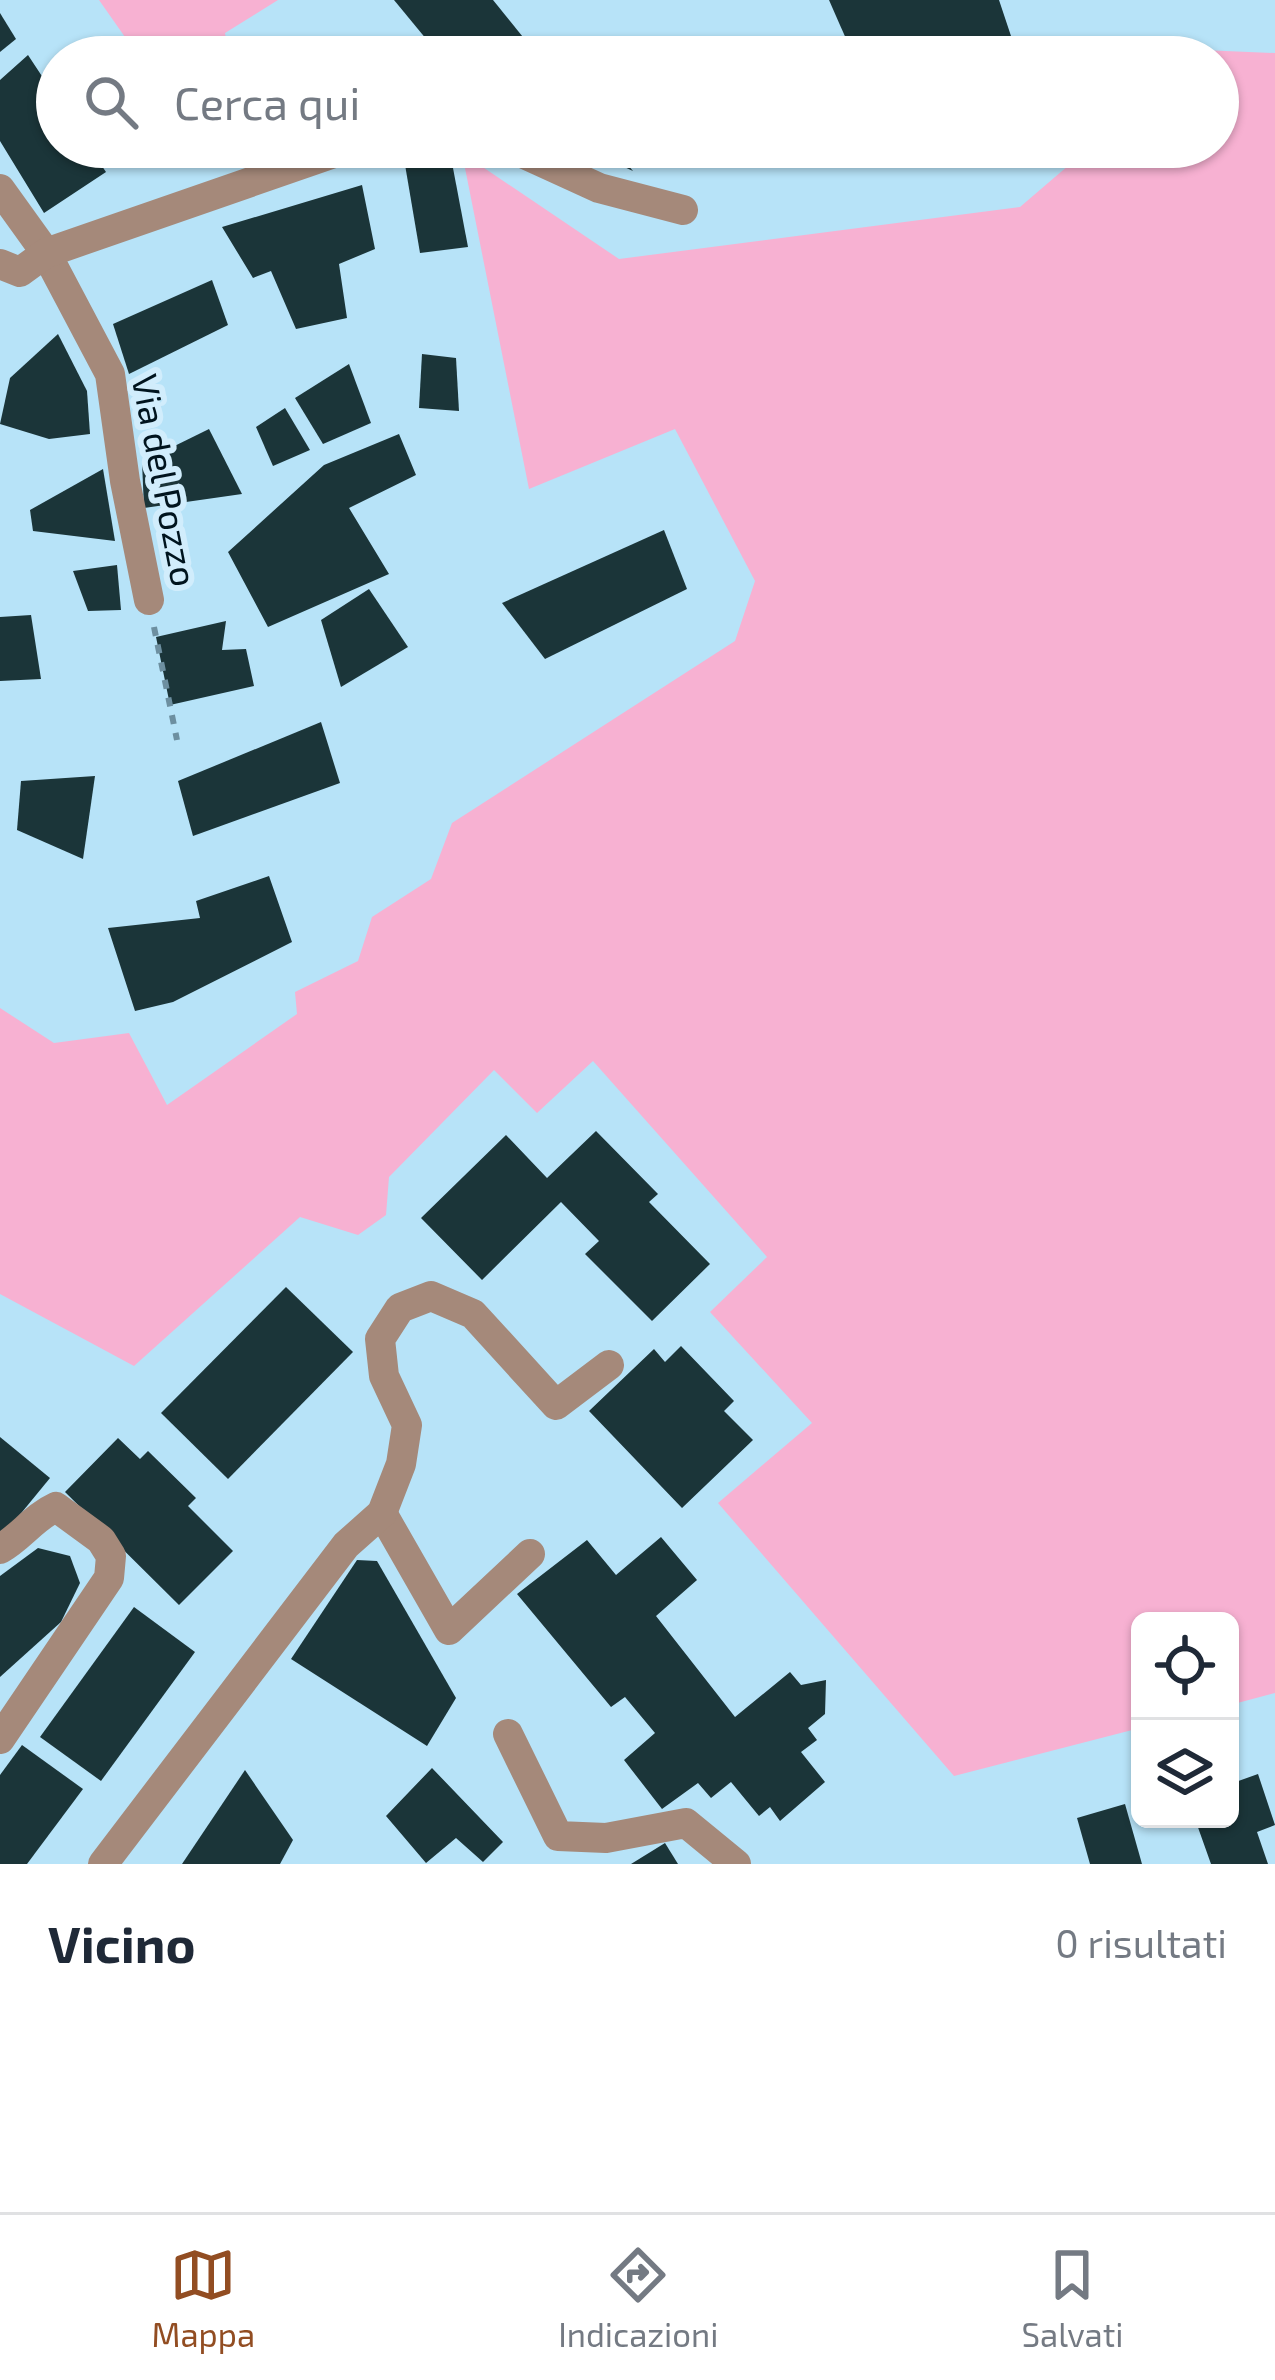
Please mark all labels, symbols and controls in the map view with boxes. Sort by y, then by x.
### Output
search box [36,36,1239,168]
icon: search [78,69,144,135]
text: Cerca qui [174,75,360,129]
street label: Via del Pozzo [124,370,208,590]
map controls [1131,1612,1239,1828]
button: locate [1131,1612,1239,1720]
button: layers [1131,1720,1239,1828]
text: Vicino [48,1912,196,1973]
text: 0 risultati [1055,1919,1227,1966]
tab: Mappa [152,2242,255,2354]
tab: Indicazioni [558,2242,718,2354]
tab: Salvati [1022,2242,1123,2354]

